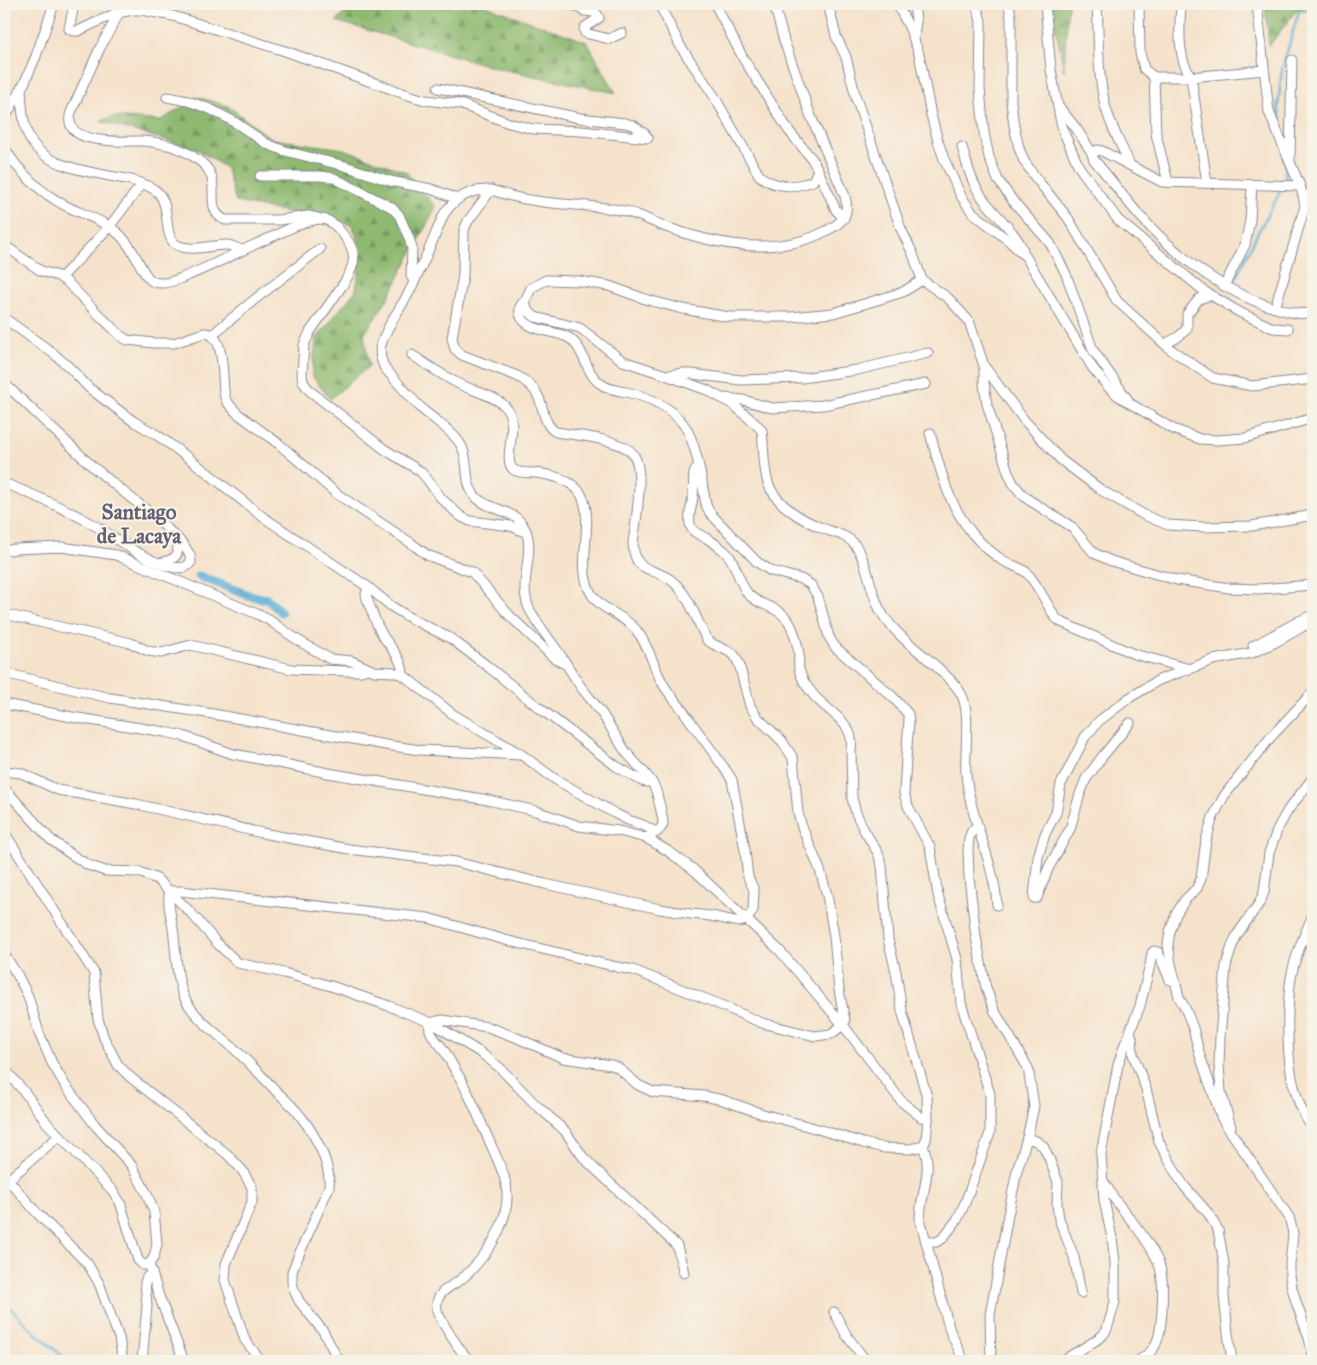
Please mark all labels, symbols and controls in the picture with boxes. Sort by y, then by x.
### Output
district label: Santiago de Lacaya [97,499,182,549]

